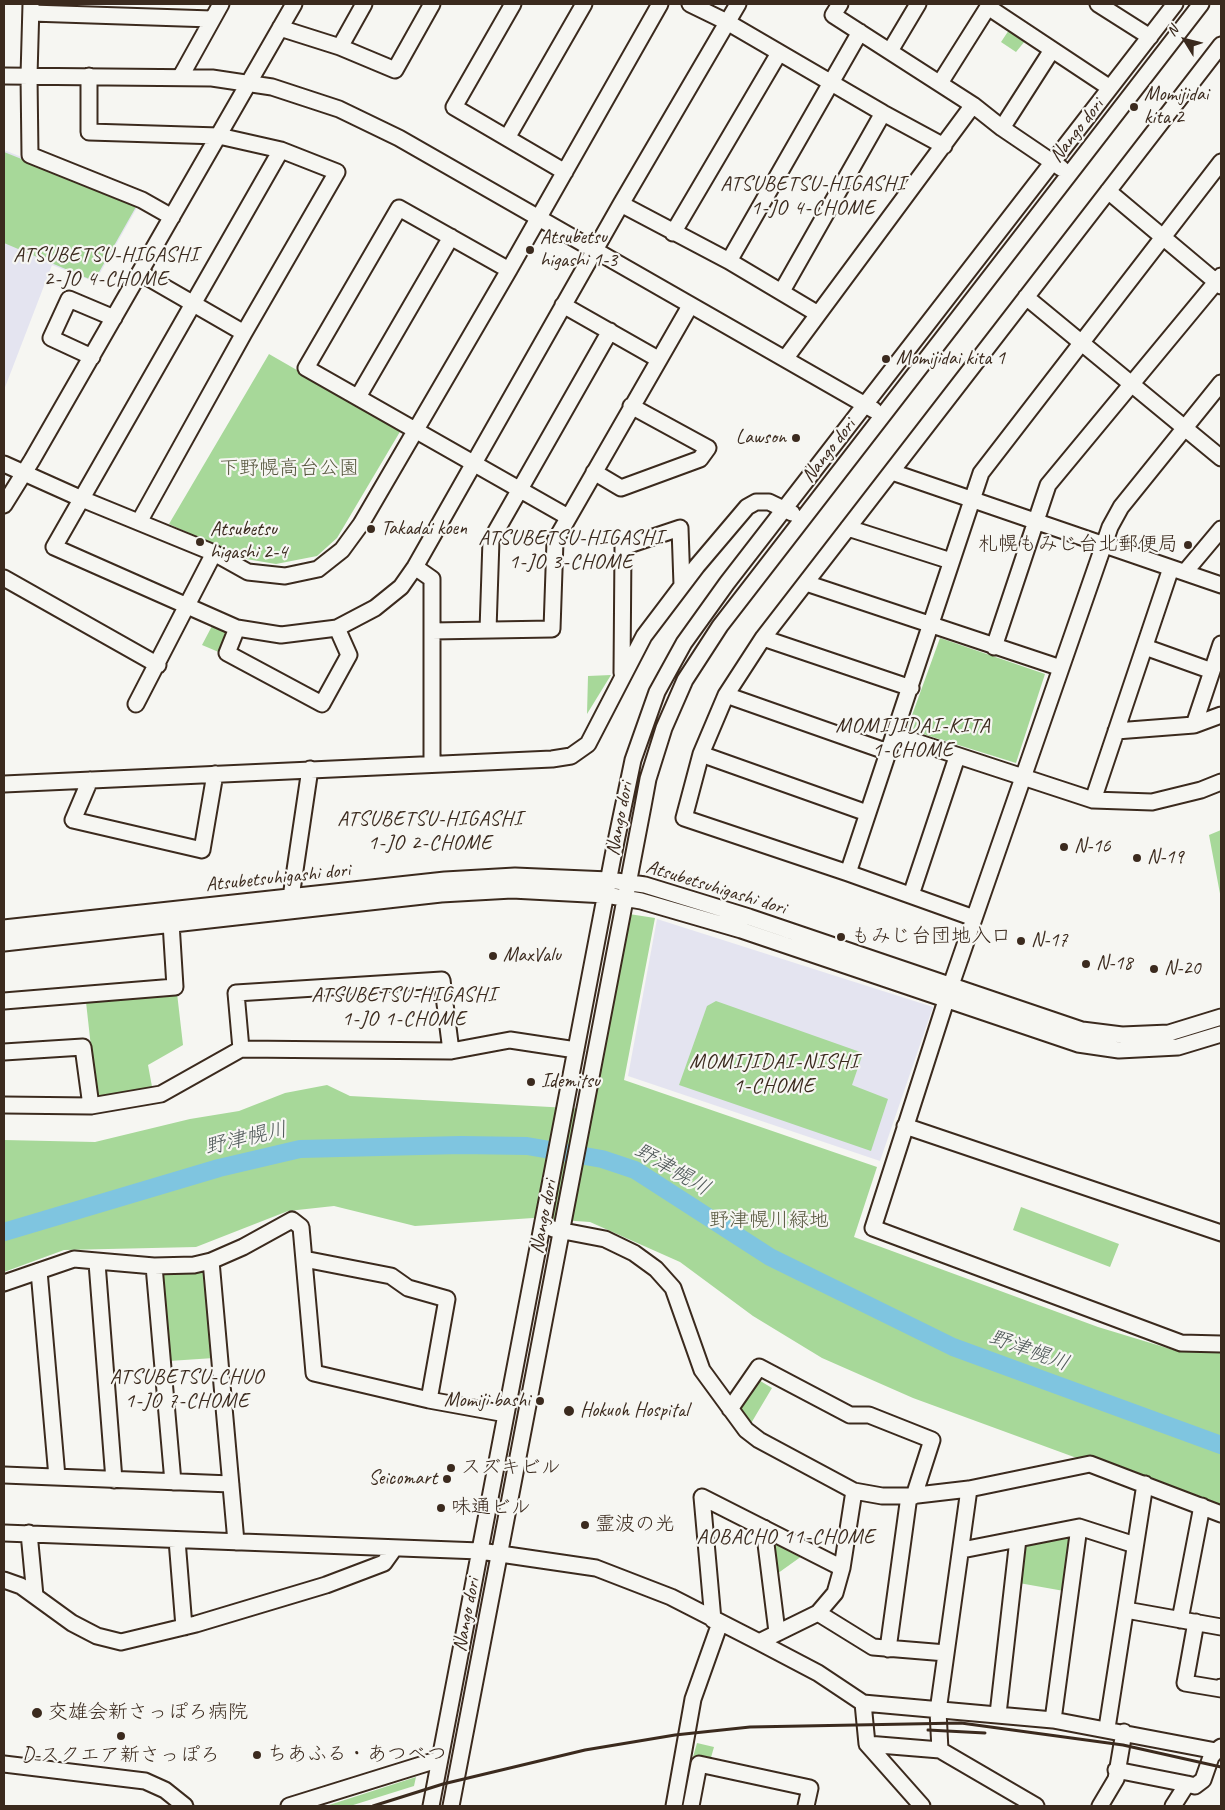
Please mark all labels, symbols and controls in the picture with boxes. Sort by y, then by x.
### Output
north arrow [1160,15,1210,65]
text: N [1163,22,1182,39]
place label: Momijidai kita 2 [1144,83,1209,130]
street label: Nango dori [1045,94,1109,168]
marker: Momijidai kita 2 [1128,101,1140,113]
district label: ATSUBETSU-HIGASHI 1-JO 4-CHOME [718,171,908,221]
place label: Atsubetsu higashi 1-3 [540,226,617,273]
district label: ATSUBETSU-HIGASHI 2-JO 4-CHOME [11,242,201,292]
marker: Atsubetsu higashi 1-3 [524,244,536,256]
place label: Momijidai kita 1 [896,347,1005,371]
marker: Momijidai kita 1 [880,353,892,365]
street label: Nango dori [797,414,861,488]
place label: Lawson [736,426,786,450]
marker: Lawson [790,432,802,444]
park label: 下野幌高台公園 [219,457,359,481]
place label: Takadai koen [381,517,467,541]
place label: Atsubetsu higashi 2-4 [210,518,287,565]
marker: Takadai koen [365,523,377,535]
district label: ATSUBETSU-HIGASHI 1-JO 3-CHOME [476,525,666,575]
place label: 札幌もみじ台北郵便局 [978,533,1178,557]
marker: Atsubetsu higashi 2-4 [194,536,206,548]
marker: 札幌もみじ台北郵便局 [1182,539,1194,551]
district label: MOMIJIDAI-KITA 1-CHOME [834,713,992,763]
street label: Nango dori [601,780,639,858]
district label: ATSUBETSU-HIGASHI 1-JO 2-CHOME [335,806,525,856]
place label: N-16 [1074,835,1110,859]
marker: N-16 [1058,841,1070,853]
place label: N-19 [1147,846,1183,870]
marker: N-19 [1131,852,1143,864]
street label: Atsubetsuhigashi dori [643,855,789,921]
street label: Atsubetsuhigashi dori [205,858,351,898]
place label: もみじ台団地入口 [851,925,1011,949]
place label: N-17 [1031,929,1067,953]
marker: もみじ台団地入口 [835,931,847,943]
marker: N-17 [1015,935,1027,947]
place label: MaxValu [503,944,561,968]
marker: MaxValu [487,950,499,962]
place label: N-18 [1096,952,1132,976]
place label: N-20 [1164,957,1200,981]
marker: N-18 [1080,958,1092,970]
marker: N-20 [1148,963,1160,975]
district label: ATSUBETSU-HIGASHI 1-JO 1-CHOME [309,982,499,1032]
district label: MOMIJIDAI-NISHI 1-CHOME [688,1049,860,1099]
place label: Idemitsu [541,1070,600,1094]
marker: Idemitsu [525,1076,537,1088]
water label: 野津幌川 [202,1117,290,1161]
water label: 野津幌川 [629,1138,715,1202]
street label: Nango dori [525,1178,563,1256]
park label: 野津幌川緑地 [709,1209,829,1233]
water label: 野津幌川 [985,1325,1073,1377]
district label: ATSUBETSU-CHUO 1-JO 7-CHOME [108,1364,266,1414]
place label: Momiji bashi [444,1389,530,1413]
marker: Momiji bashi [534,1395,546,1407]
place label: Hokuoh Hospital [580,1399,689,1423]
marker: Hokuoh Hospital [562,1404,576,1418]
place label: スズキビル [461,1456,561,1480]
marker: スズキビル [445,1462,457,1474]
place label: Seicomart [368,1467,437,1491]
marker: Seicomart [441,1473,453,1485]
place label: 味通ビル [451,1496,531,1520]
marker: 味通ビル [435,1502,447,1514]
place label: 霊波の光 [595,1513,675,1537]
marker: 霊波の光 [579,1519,591,1531]
district label: AOBACHO 11-CHOME [695,1524,877,1550]
street label: Nango dori [448,1576,486,1654]
place label: 交雄会新さっぽろ病院 [48,1701,248,1725]
marker: 交雄会新さっぽろ病院 [30,1706,44,1720]
marker: D-スクエア新さっぽろ [115,1730,127,1742]
place label: ちあふる・あつべつ [267,1743,447,1767]
place label: D-スクエア新さっぽろ [22,1744,220,1768]
marker: ちあふる・あつべつ [251,1749,263,1761]

